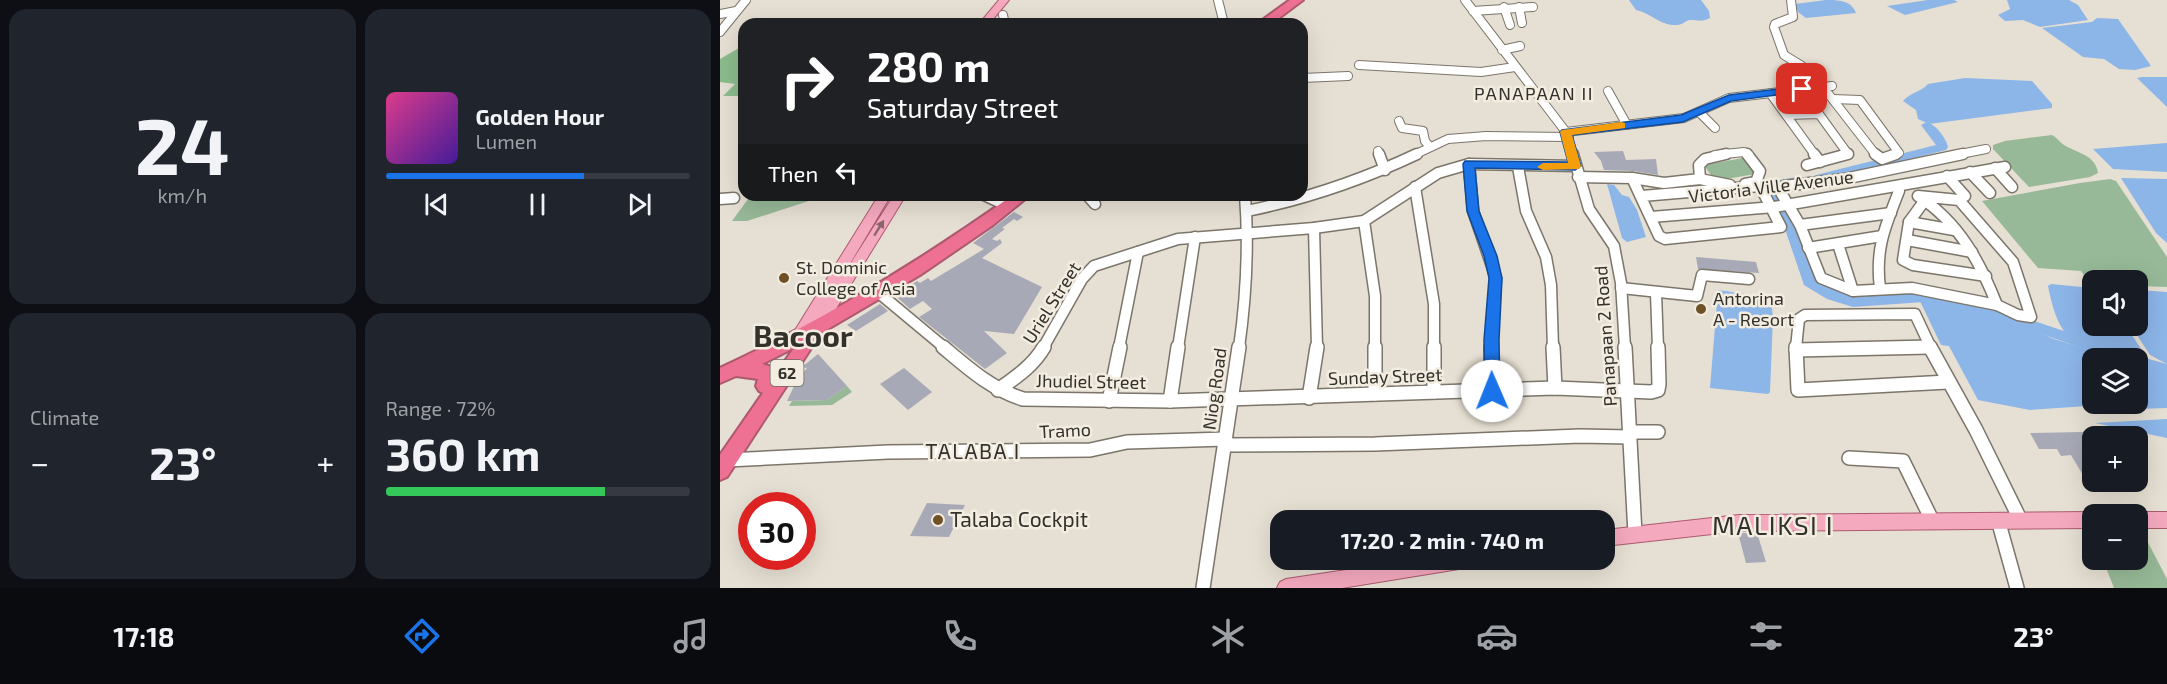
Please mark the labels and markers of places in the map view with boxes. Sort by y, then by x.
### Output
pin [1776,63,1827,114]
place label: St. Dominic College of Asia [796,256,915,299]
marker: St. Dominic College of Asia [777,271,791,285]
place label: Antorina A - Resort [1713,287,1794,330]
marker: Antorina A - Resort [1694,302,1708,316]
place label: Talaba Cockpit [950,506,1088,531]
marker: Talaba Cockpit [931,513,945,527]

